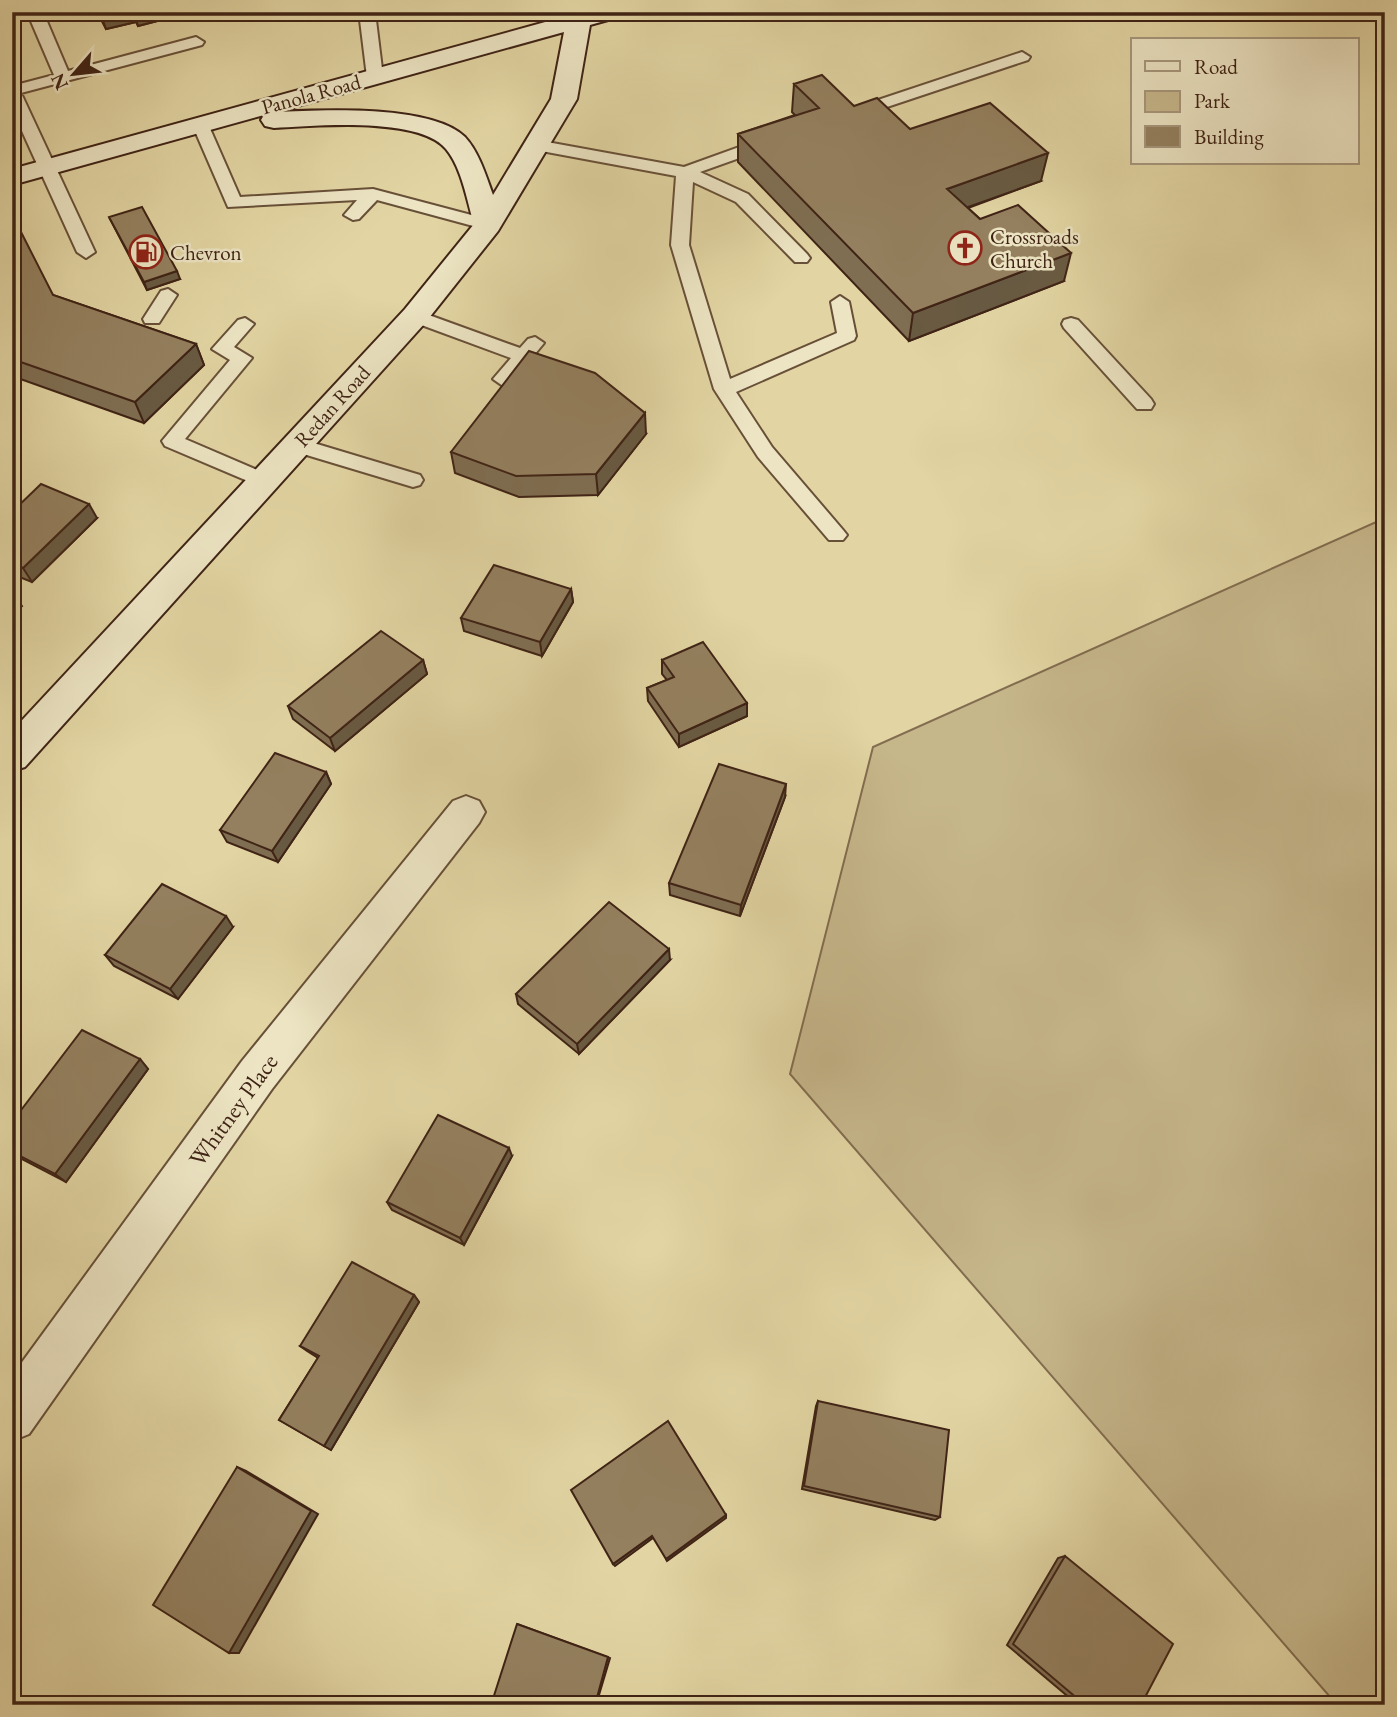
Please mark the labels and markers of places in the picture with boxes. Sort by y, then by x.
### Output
place label: Crossroads Church [990,223,1079,274]
church icon: Crossroads Church [946,229,984,267]
fuel station icon: Chevron [127,233,165,271]
place label: Chevron [170,239,242,266]

